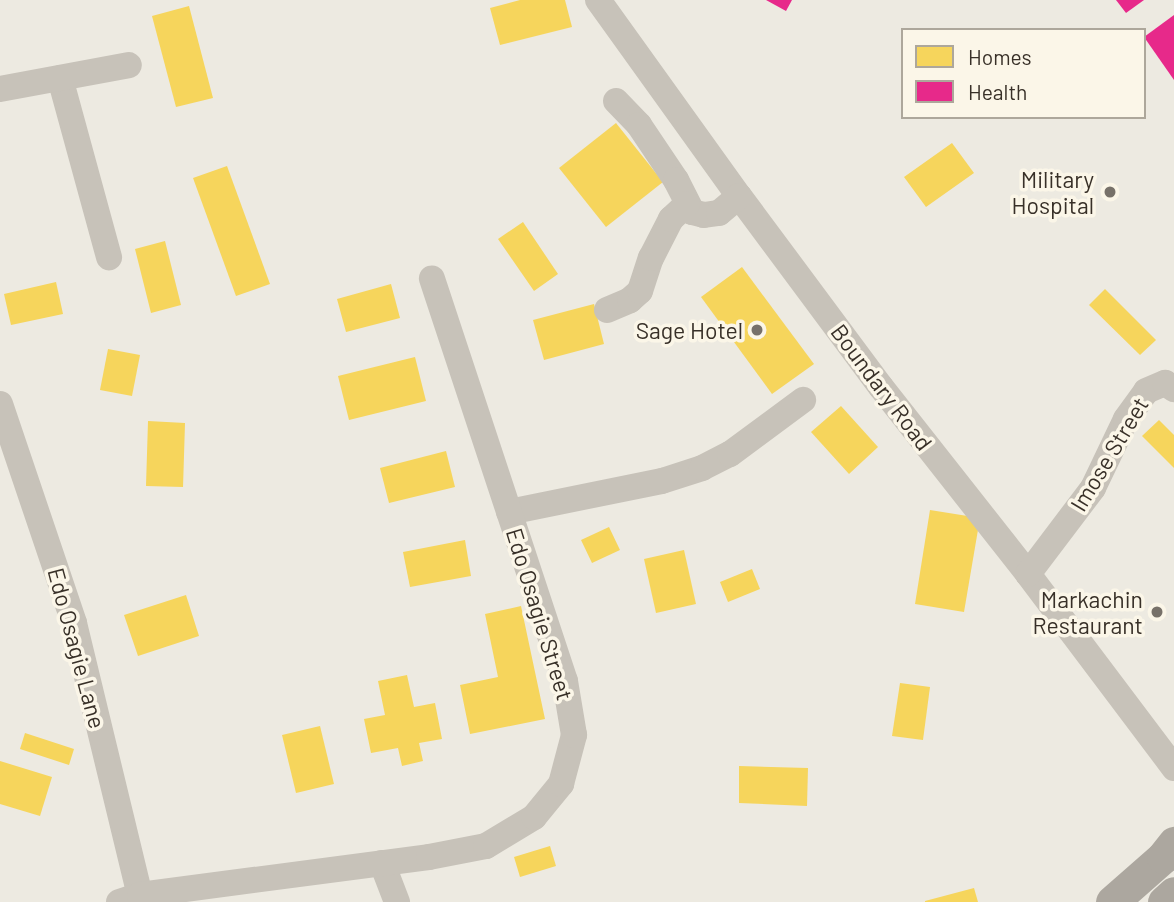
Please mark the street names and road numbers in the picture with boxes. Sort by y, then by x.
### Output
street label: Boundary Road [826,318,938,456]
street label: Imose Street [1064,392,1154,516]
street label: Edo Osagie Street [501,525,579,703]
street label: Edo Osagie Lane [42,565,112,731]

